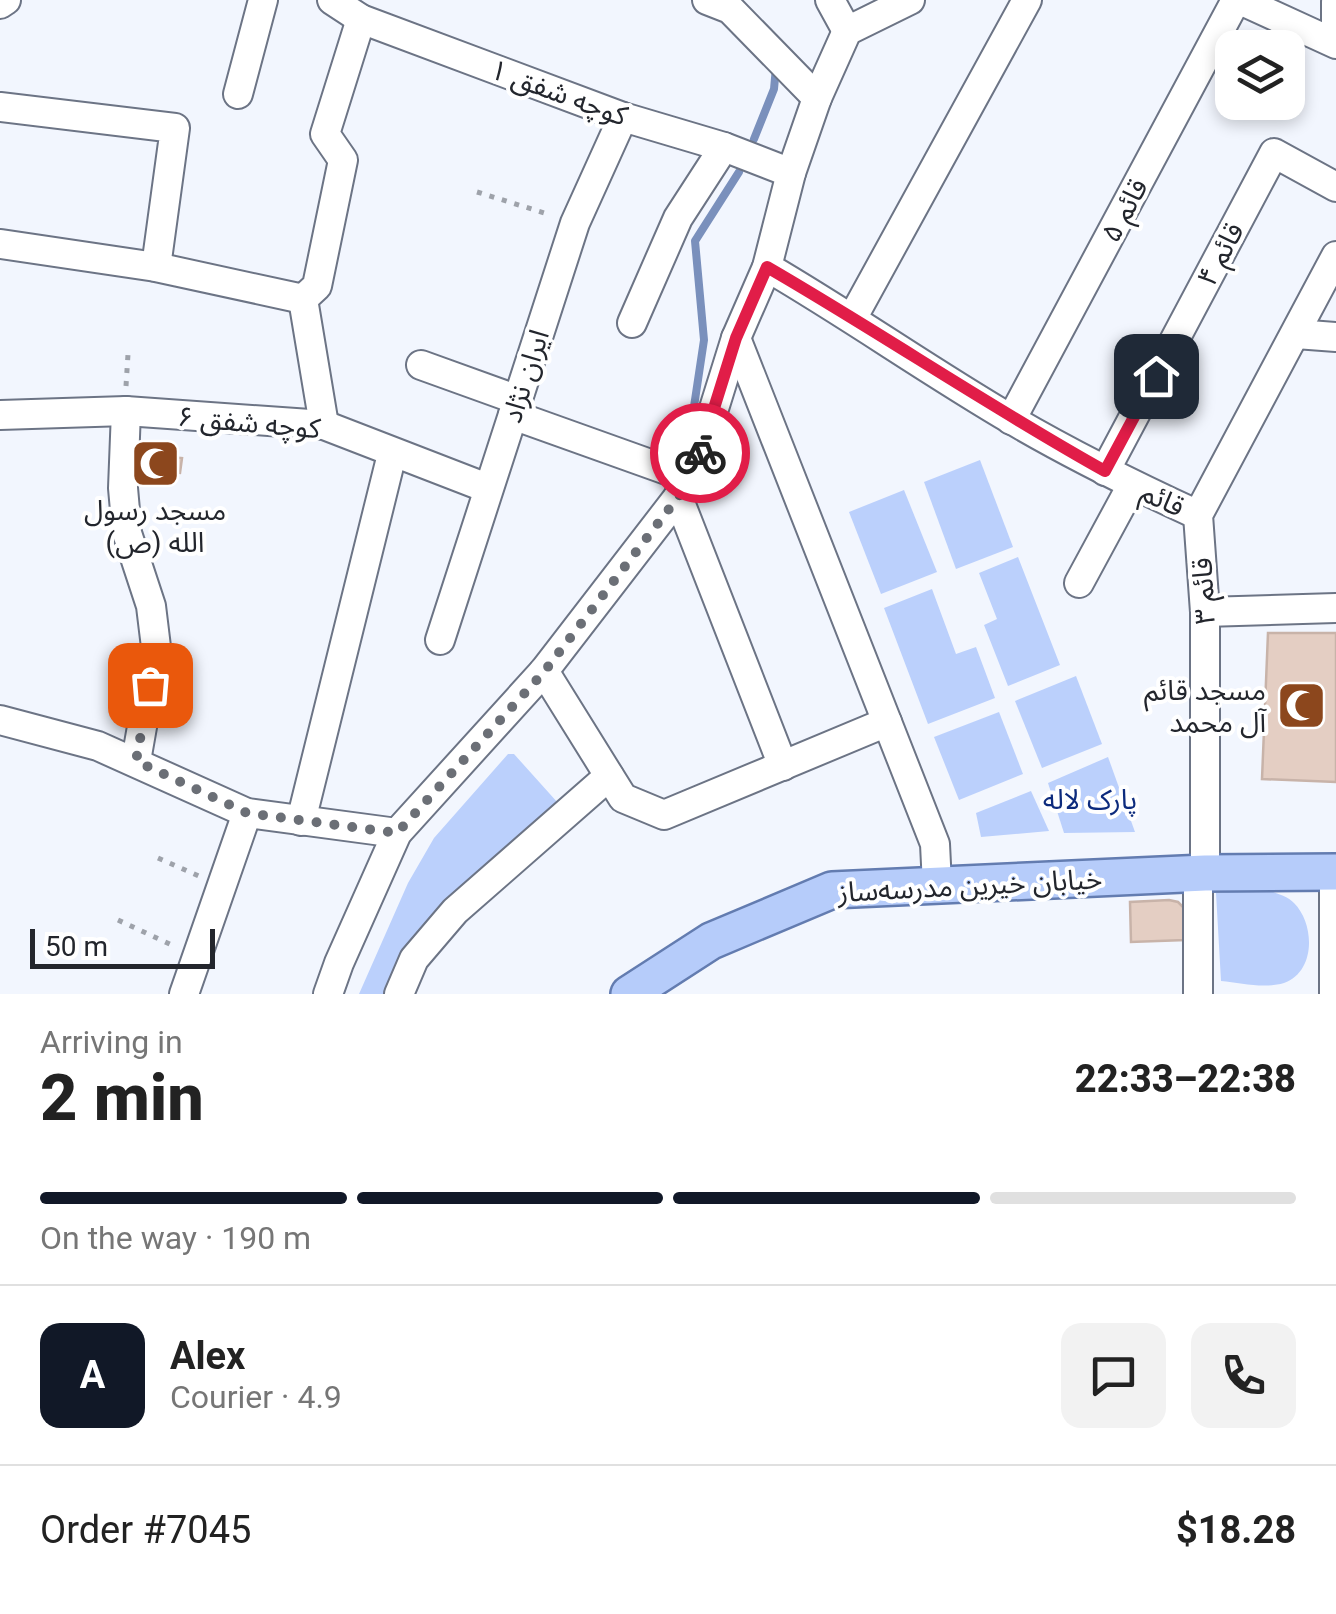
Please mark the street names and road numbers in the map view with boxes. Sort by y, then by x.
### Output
street label: کوچه شفق ۱ [486,52,632,134]
street label: قائم ۵ [1094,173,1159,250]
street label: قائم ۴ [1190,217,1255,294]
street label: ایران نژاد [495,325,556,427]
street label: کوچه شفق ۶ [176,400,322,446]
street label: قائم [1134,475,1190,528]
street label: قائم ۳ [1185,556,1227,625]
street label: خیابان خیرین مدرسه‌ساز [836,862,1103,909]

